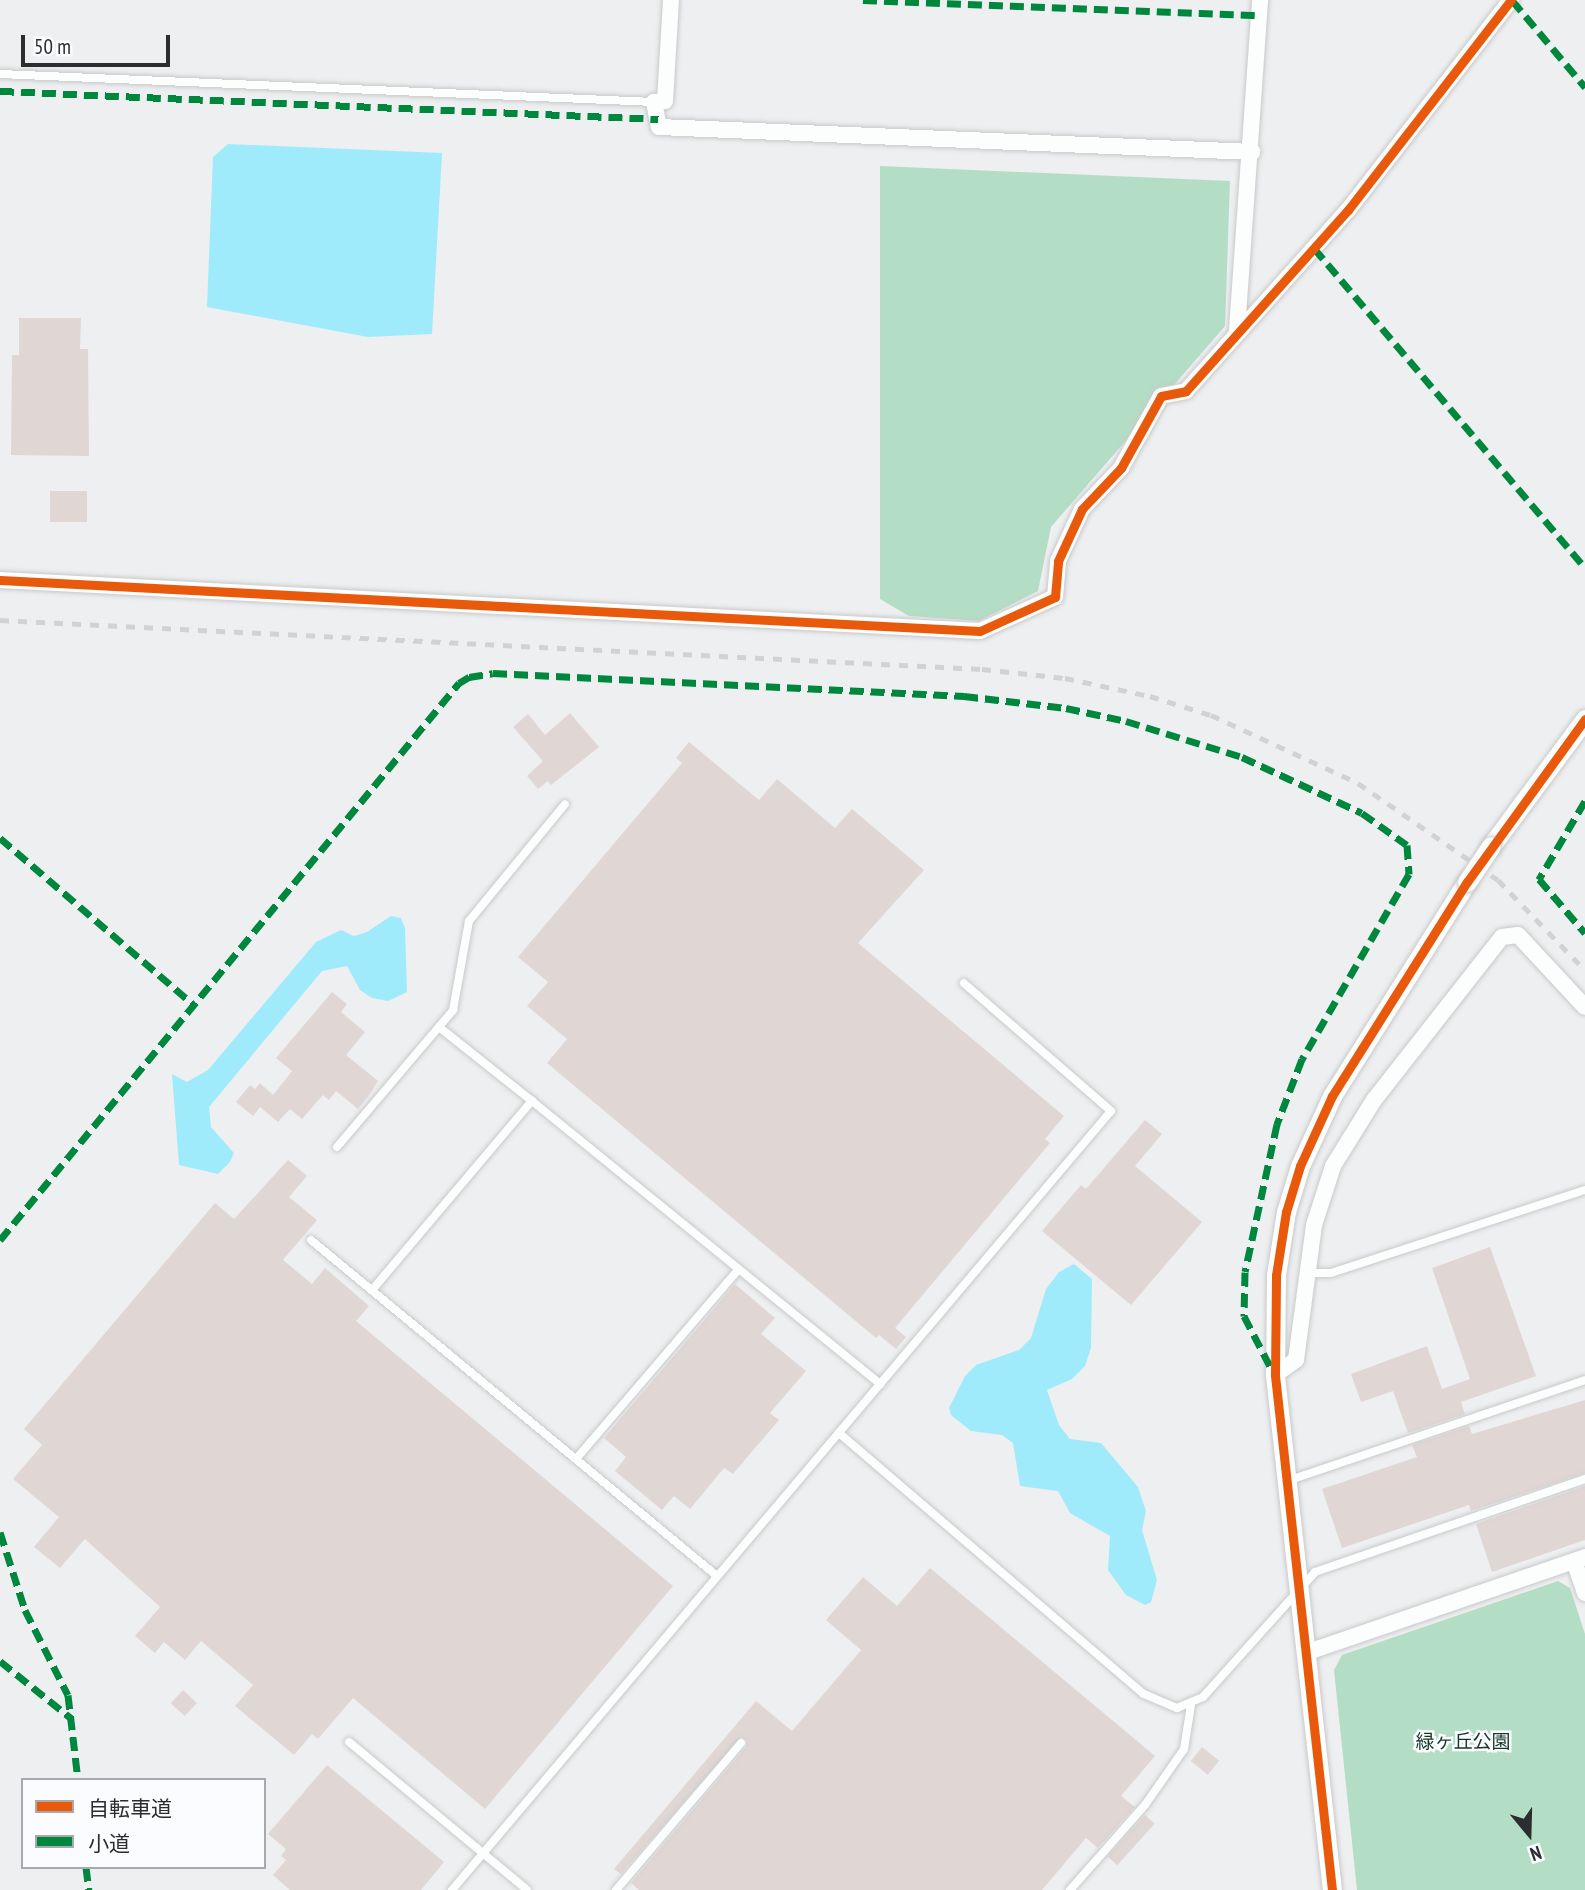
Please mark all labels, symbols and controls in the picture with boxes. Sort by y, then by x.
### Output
scale bar [24,21,173,65]
text: 50 m [34,33,71,60]
park label: 緑ヶ丘公園 [1416,1731,1510,1753]
legend [21,1778,266,1869]
text: 自転車道 [88,1795,172,1822]
north arrow [1494,1799,1564,1869]
text: 小道 [88,1830,130,1857]
text: N [1527,1841,1545,1867]

